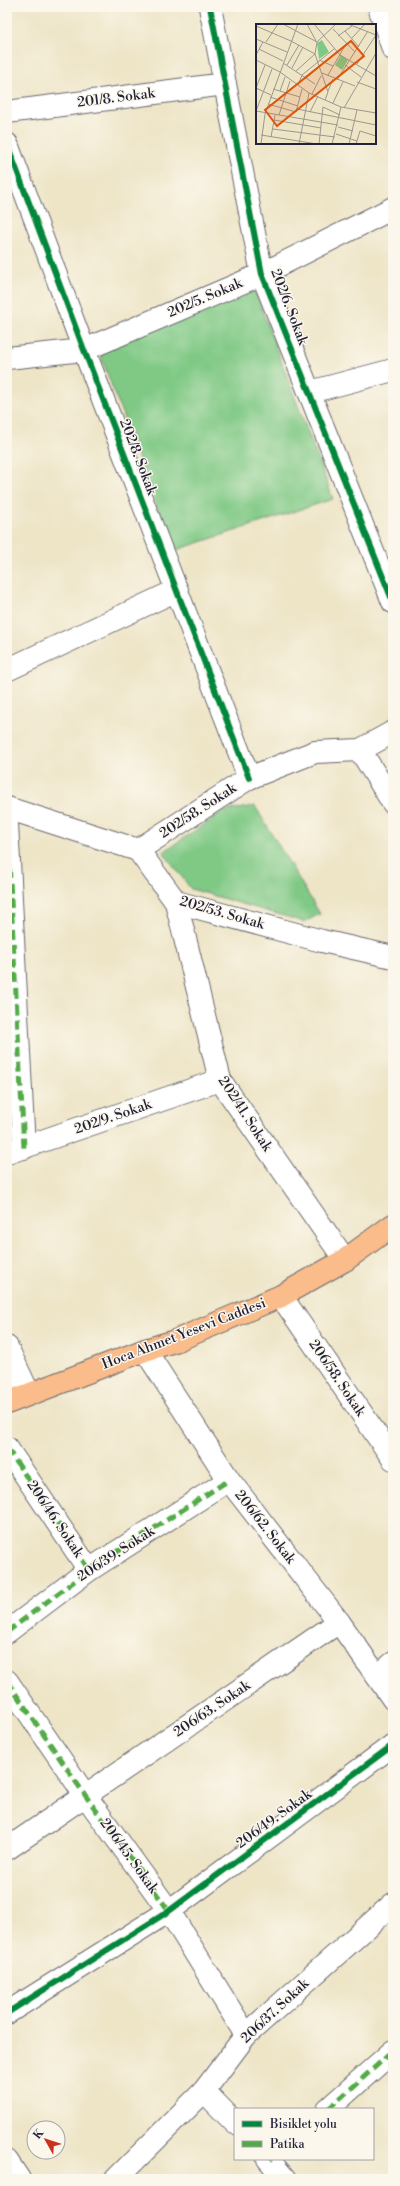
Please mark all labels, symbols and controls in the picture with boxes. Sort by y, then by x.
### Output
inset map [256,24,376,144]
street label: 201/8. Sokak [76,84,157,112]
street label: 202/6. Sokak [266,266,312,348]
street label: 202/5. Sokak [165,274,246,322]
street label: 202/8. Sokak [115,416,161,498]
street label: 202/58. Sokak [156,779,240,843]
street label: 202/53. Sokak [178,892,267,934]
street label: 202/41. Sokak [214,1073,276,1156]
street label: 202/9. Sokak [72,1095,155,1139]
street label: Hoca Ahmet Yesevi Caddesi [99,1294,269,1374]
street label: 206/58. Sokak [305,1336,370,1420]
street label: 206/46. Sokak [23,1477,88,1562]
street label: 206/62. Sokak [231,1486,300,1568]
street label: 206/39. Sokak [74,1522,159,1586]
street label: 206/63. Sokak [170,1676,254,1741]
street label: 206/49. Sokak [233,1785,316,1853]
street label: 206/45. Sokak [96,1815,163,1898]
street label: 206/37. Sokak [237,1974,313,2047]
legend [234,2108,374,2160]
text: Bisiklet yolu [269,2117,337,2132]
north arrow [26,2120,66,2160]
text: K [31,2126,48,2142]
text: Patika [270,2137,306,2152]

